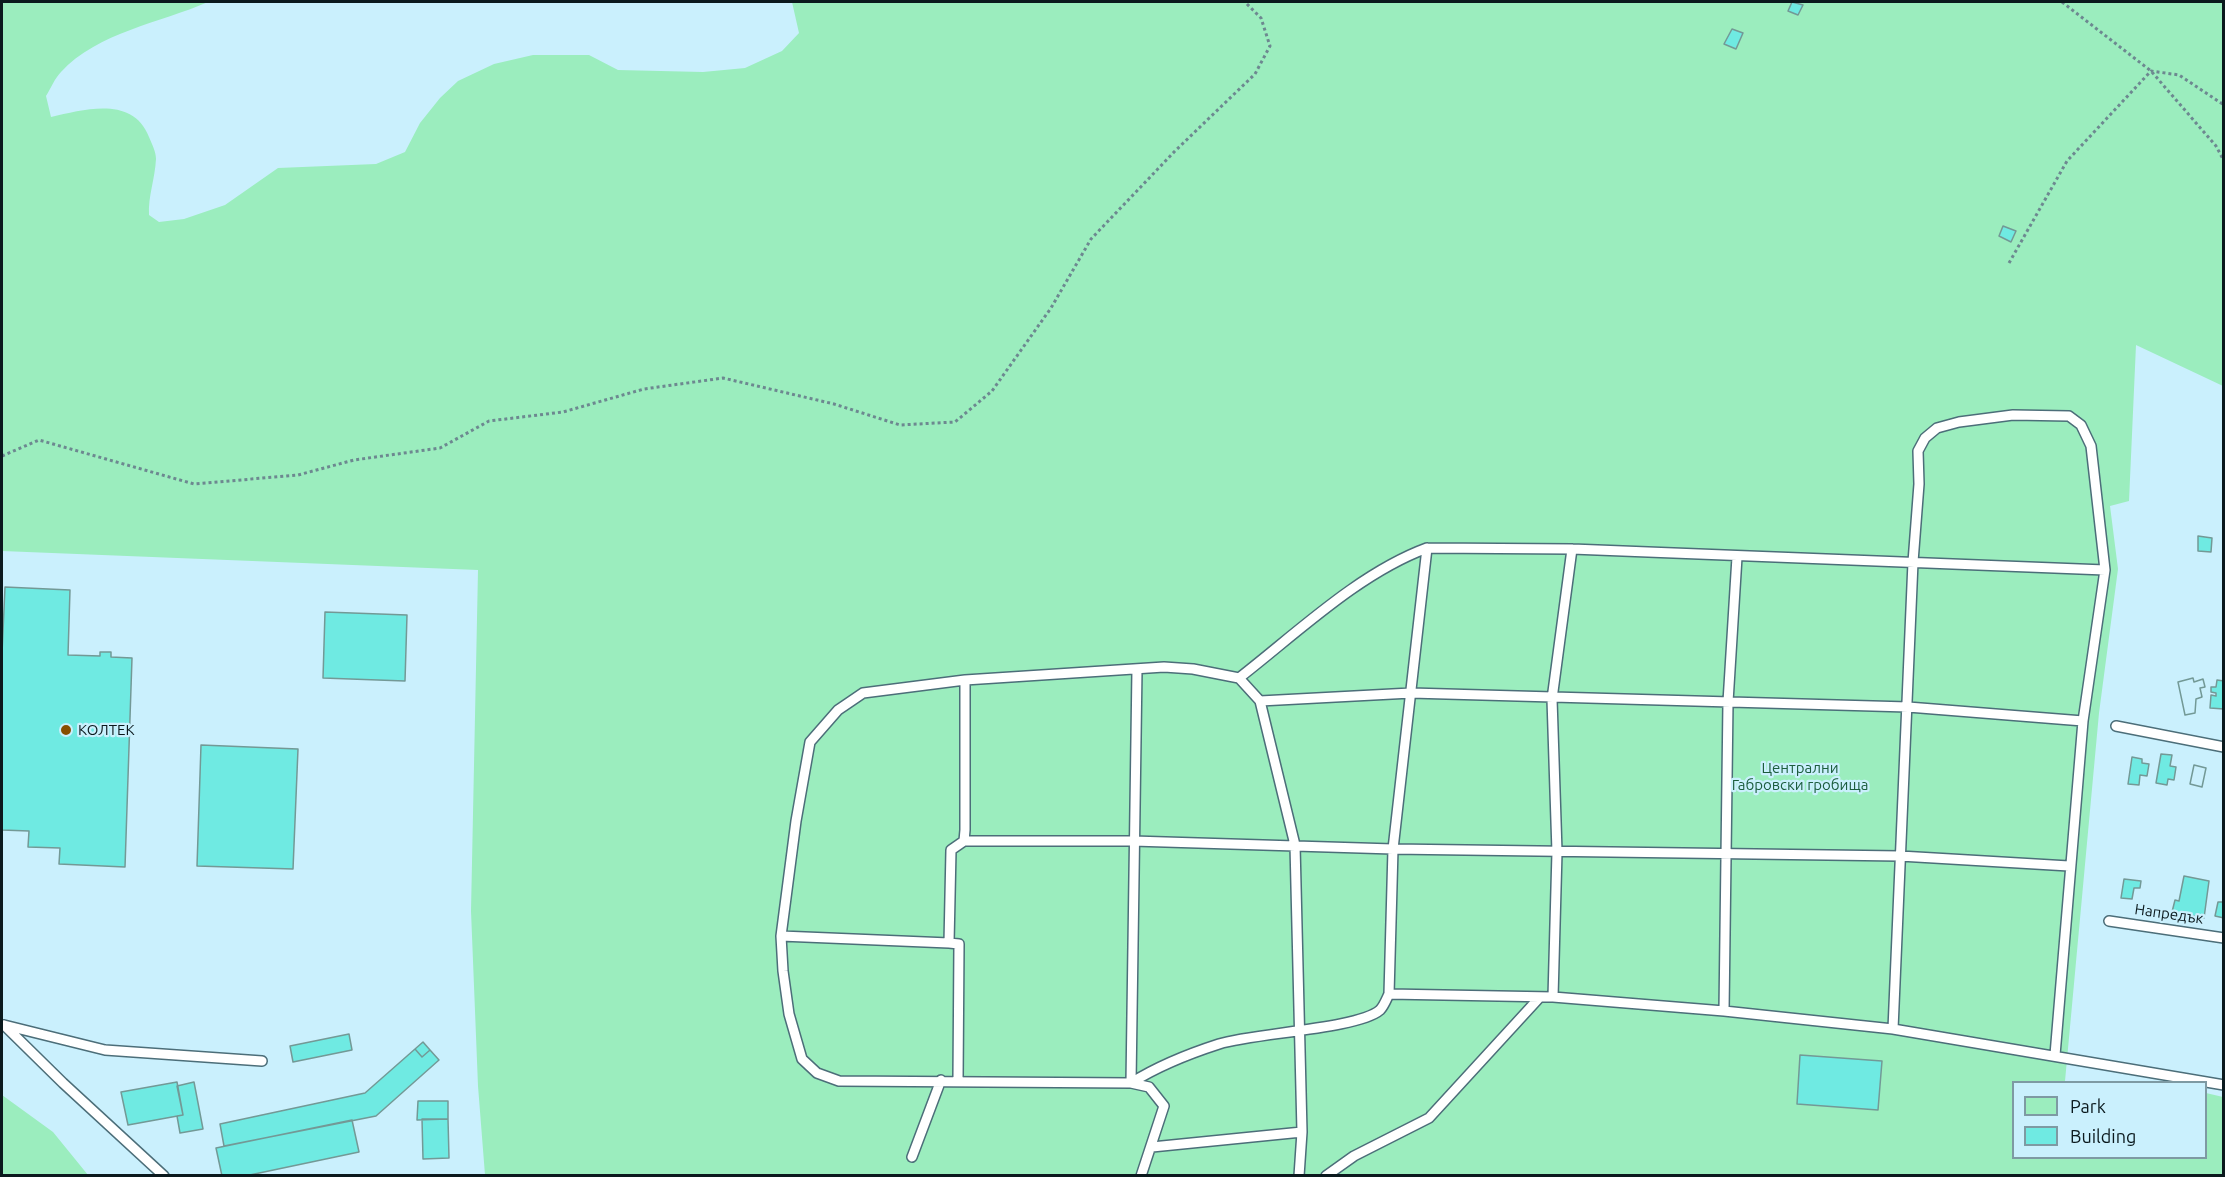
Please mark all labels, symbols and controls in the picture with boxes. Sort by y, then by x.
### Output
place label: КОЛТЕК [78,721,135,739]
marker: КОЛТЕК [59,723,73,737]
park label: Централни Габровски гробища [1732,759,1868,794]
street label: Напредък [2134,900,2204,928]
legend [2012,1081,2207,1159]
text: Park [2070,1096,2106,1116]
text: Building [2070,1126,2136,1146]

